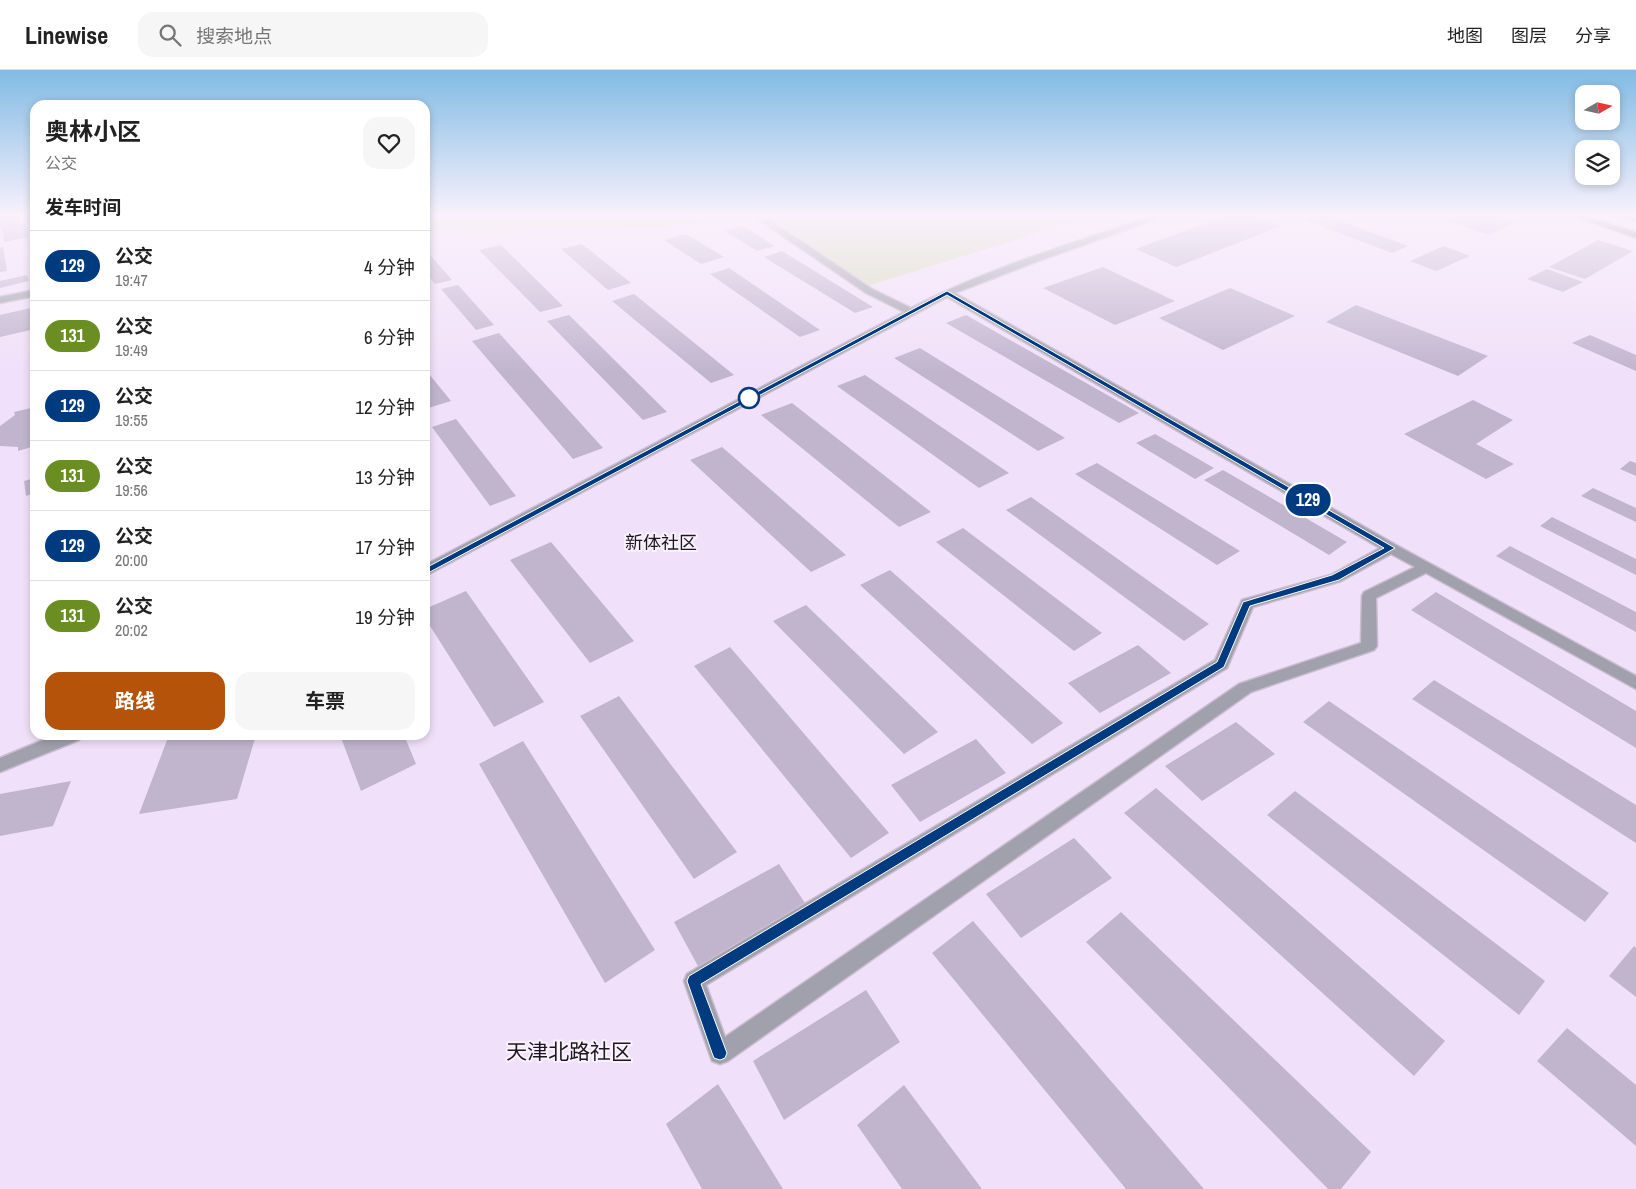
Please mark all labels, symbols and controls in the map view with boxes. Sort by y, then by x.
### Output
search box [138,12,488,57]
text: Linewise [25,19,108,51]
icon: search [156,21,184,49]
text: 搜索地点 [196,23,272,49]
text: 地图 [1447,23,1483,48]
text: 图层 [1511,23,1547,48]
text: 分享 [1575,23,1611,48]
north arrow [1575,85,1620,130]
map controls [1575,85,1620,185]
text: 奥林小区 [45,115,141,147]
button: heart [363,117,415,169]
button: layers [1575,140,1620,185]
text: 公交 [45,152,77,174]
text: 发车时间 [45,194,121,220]
text: 公交 [115,243,153,269]
text: 129 [60,253,85,278]
text: 4 分钟 [364,254,415,280]
text: 19:47 [115,269,148,291]
text: 公交 [115,313,153,339]
text: 131 [60,323,85,348]
text: 6 分钟 [364,324,415,350]
text: 19:49 [115,339,148,361]
text: 公交 [115,383,153,409]
unlabelled marker [738,387,760,409]
text: 129 [60,393,85,418]
text: 12 分钟 [355,394,415,420]
text: 19:55 [115,409,148,431]
text: 公交 [115,453,153,479]
text: 131 [60,463,85,488]
text: 13 分钟 [355,464,415,490]
text: 19:56 [115,479,148,501]
line badge: 129 [1279,484,1337,516]
text: 129 [1296,487,1320,512]
text: 公交 [115,523,153,549]
district label: 新体社区 [625,530,697,555]
text: 129 [60,533,85,558]
text: 17 分钟 [355,534,415,560]
text: 20:00 [115,549,148,571]
text: 公交 [115,593,153,619]
text: 131 [60,603,85,628]
text: 19 分钟 [355,604,415,630]
text: 20:02 [115,619,148,641]
button: 路线 [45,672,225,730]
button: 车票 [235,672,415,730]
district label: 天津北路社区 [506,1037,632,1066]

